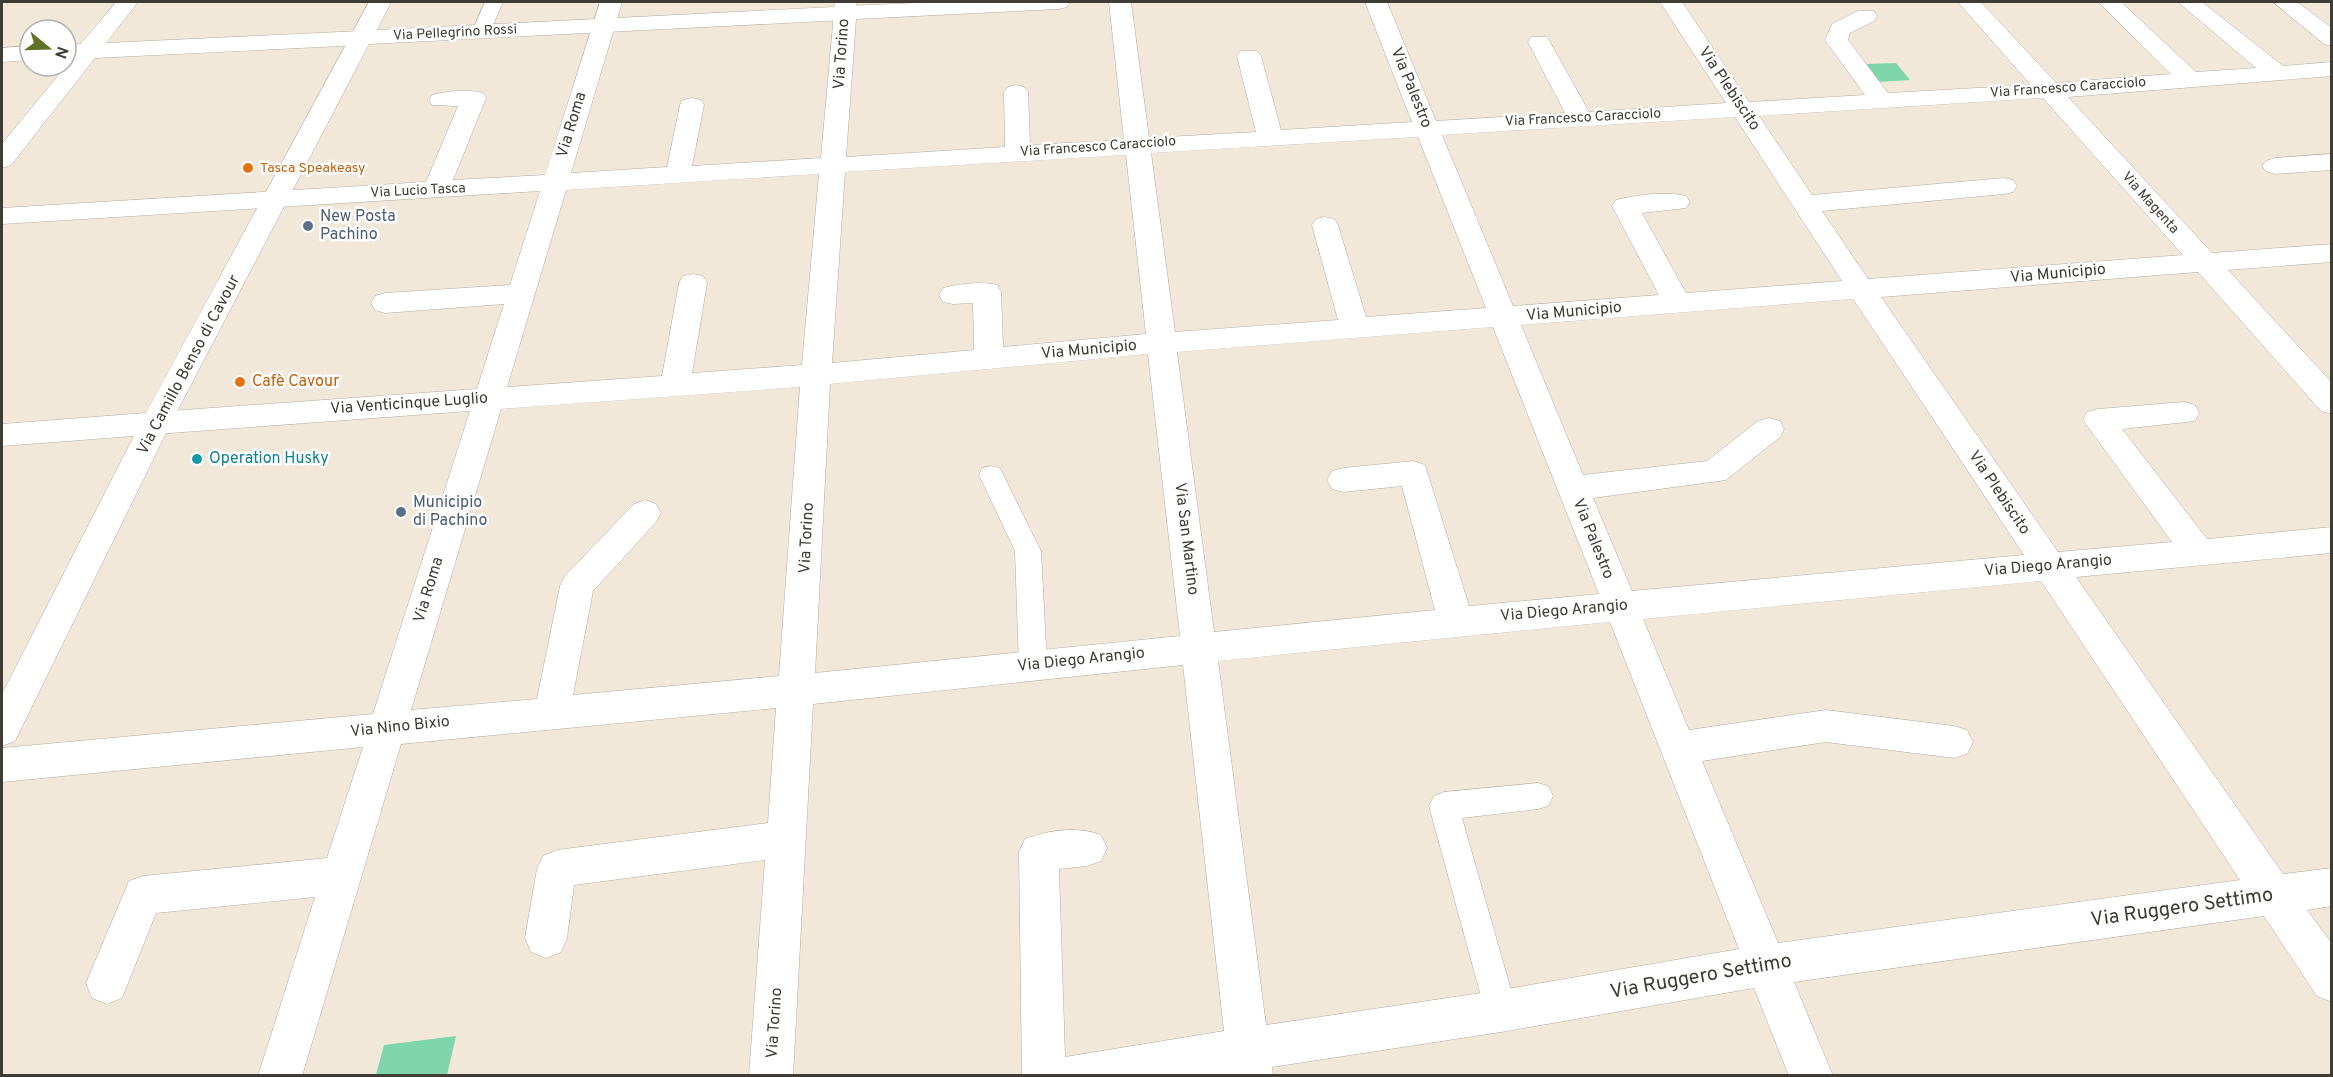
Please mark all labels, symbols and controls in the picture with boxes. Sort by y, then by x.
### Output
north arrow [18,18,78,78]
street label: Via Torino [830,18,854,90]
street label: Via Pellegrino Rossi [392,21,518,45]
street label: Via Plebiscito [1694,43,1764,135]
text: N [49,44,72,61]
street label: Via Palestro [1386,45,1436,131]
street label: Via Francesco Caracciolo [1989,74,2147,102]
street label: Via Roma [553,90,591,160]
street label: Via Francesco Caracciolo [1504,105,1662,131]
street label: Via Francesco Caracciolo [1019,133,1177,161]
place label: Tasca Speakeasy [260,160,365,177]
marker: Tasca Speakeasy [241,161,255,175]
street label: Via Magenta [2118,169,2182,237]
street label: Via Lucio Tasca [370,180,466,202]
place label: New Posta Pachino [320,207,396,245]
marker: New Posta Pachino [301,219,315,233]
street label: Via Municipio [2009,260,2107,288]
street label: Via Camillo Benso di Cavour [133,272,245,458]
street label: Via Municipio [1525,298,1623,326]
street label: Via Municipio [1040,336,1138,364]
place label: Cafè Cavour [252,372,339,392]
marker: Cafè Cavour [233,375,247,389]
street label: Via Venticinque Luglio [330,389,489,419]
street label: Via Plebiscito [1964,447,2034,539]
place label: Operation Husky [209,449,329,469]
marker: Operation Husky [190,452,204,466]
street label: Via San Martino [1169,482,1203,596]
place label: Municipio di Pachino [413,493,488,531]
street label: Via Palestro [1568,496,1618,582]
street label: Via Torino [795,502,819,574]
marker: Municipio di Pachino [394,505,408,519]
street label: Via Diego Arangio [1983,550,2113,582]
street label: Via Roma [410,555,448,625]
street label: Via Diego Arangio [1499,595,1629,627]
street label: Via Diego Arangio [1016,643,1146,677]
street label: Via Nino Bixio [349,712,451,742]
street label: Via Ruggero Settimo [2089,882,2275,934]
street label: Via Ruggero Settimo [1608,948,1794,1006]
street label: Via Torino [763,987,787,1059]

